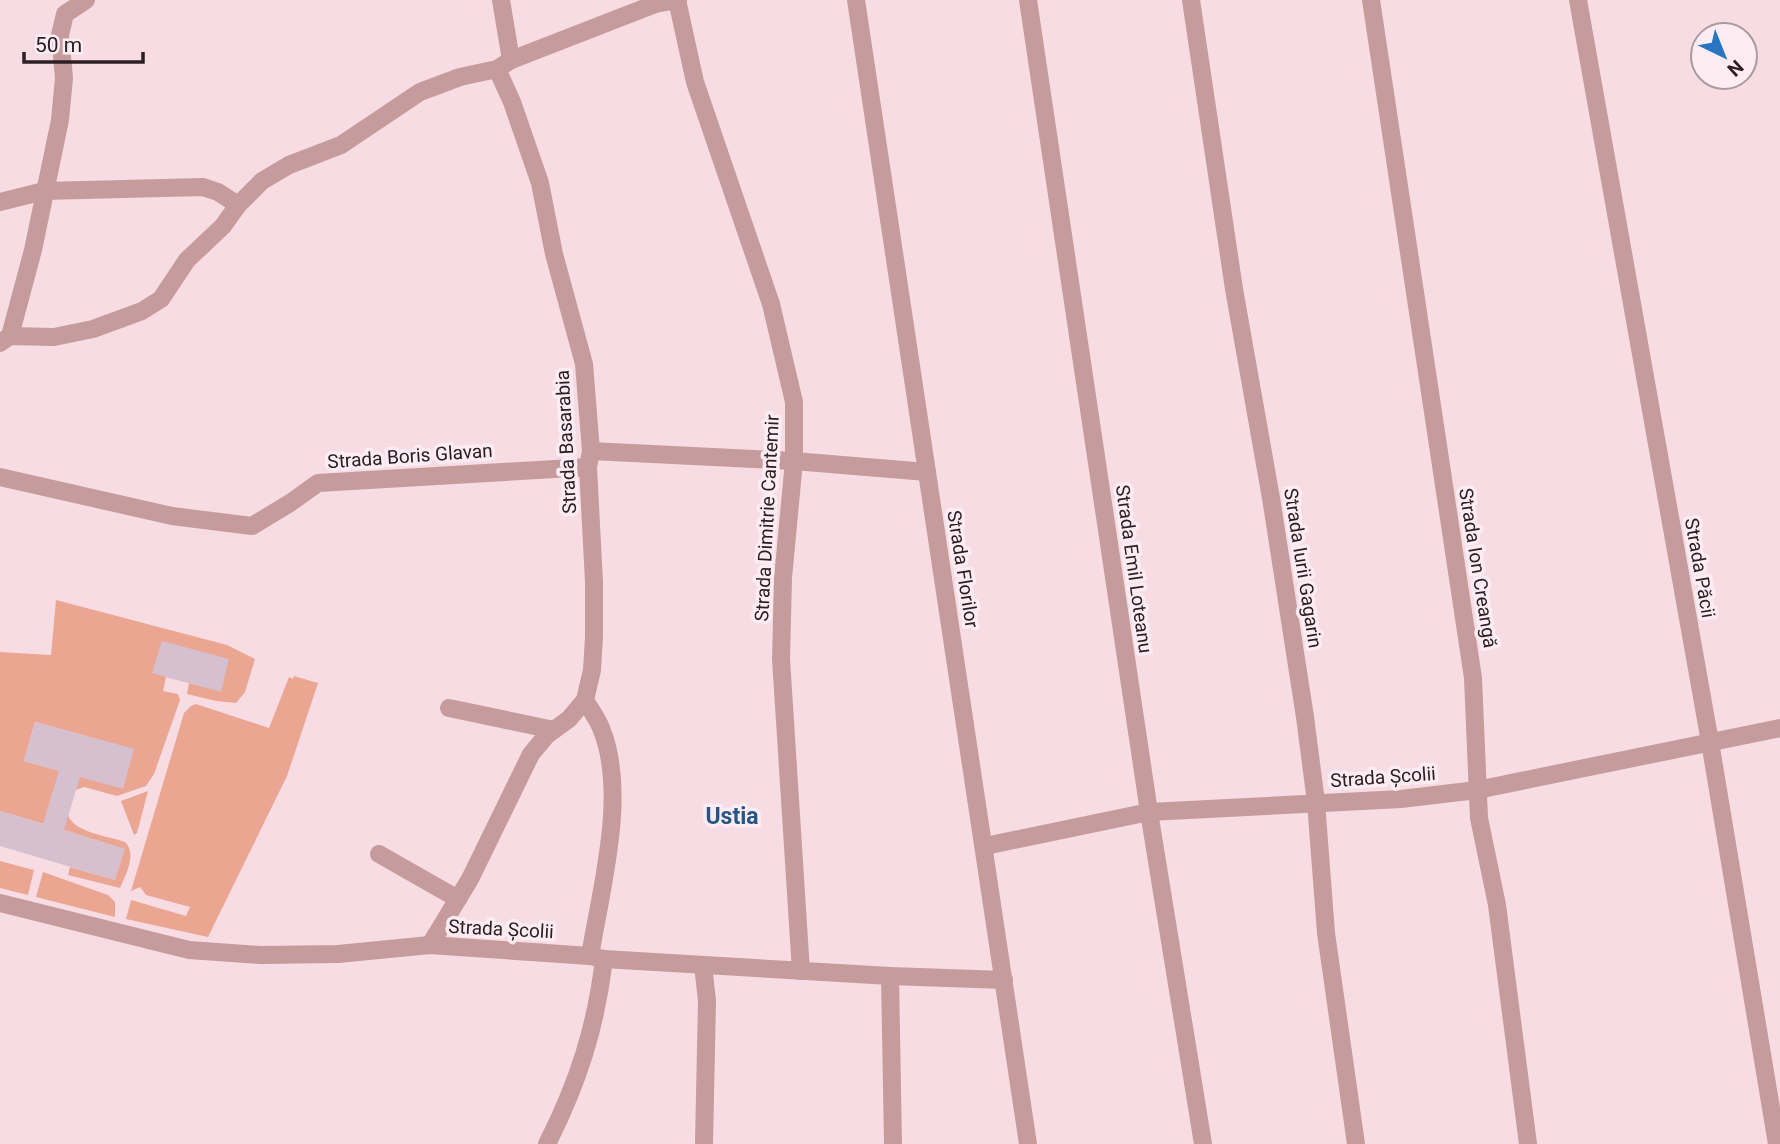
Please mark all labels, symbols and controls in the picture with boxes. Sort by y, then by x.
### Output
scale bar [24,21,144,65]
north arrow [1689,21,1759,91]
text: 50 m [35,33,82,57]
text: N [1723,55,1748,81]
street label: Strada Basarabia [551,369,581,515]
street label: Strada Dimitrie Cantemir [750,413,784,622]
street label: Strada Boris Glavan [327,439,493,473]
street label: Strada Emil Loteanu [1111,483,1157,655]
street label: Strada Iurii Gagarin [1279,486,1327,650]
street label: Strada Ion Creangă [1454,486,1502,650]
street label: Strada Florilor [942,509,984,630]
street label: Strada Păcii [1680,516,1720,620]
street label: Strada Școlii [1330,762,1436,792]
district label: Ustia [705,803,759,830]
street label: Strada Școlii [448,915,554,943]

